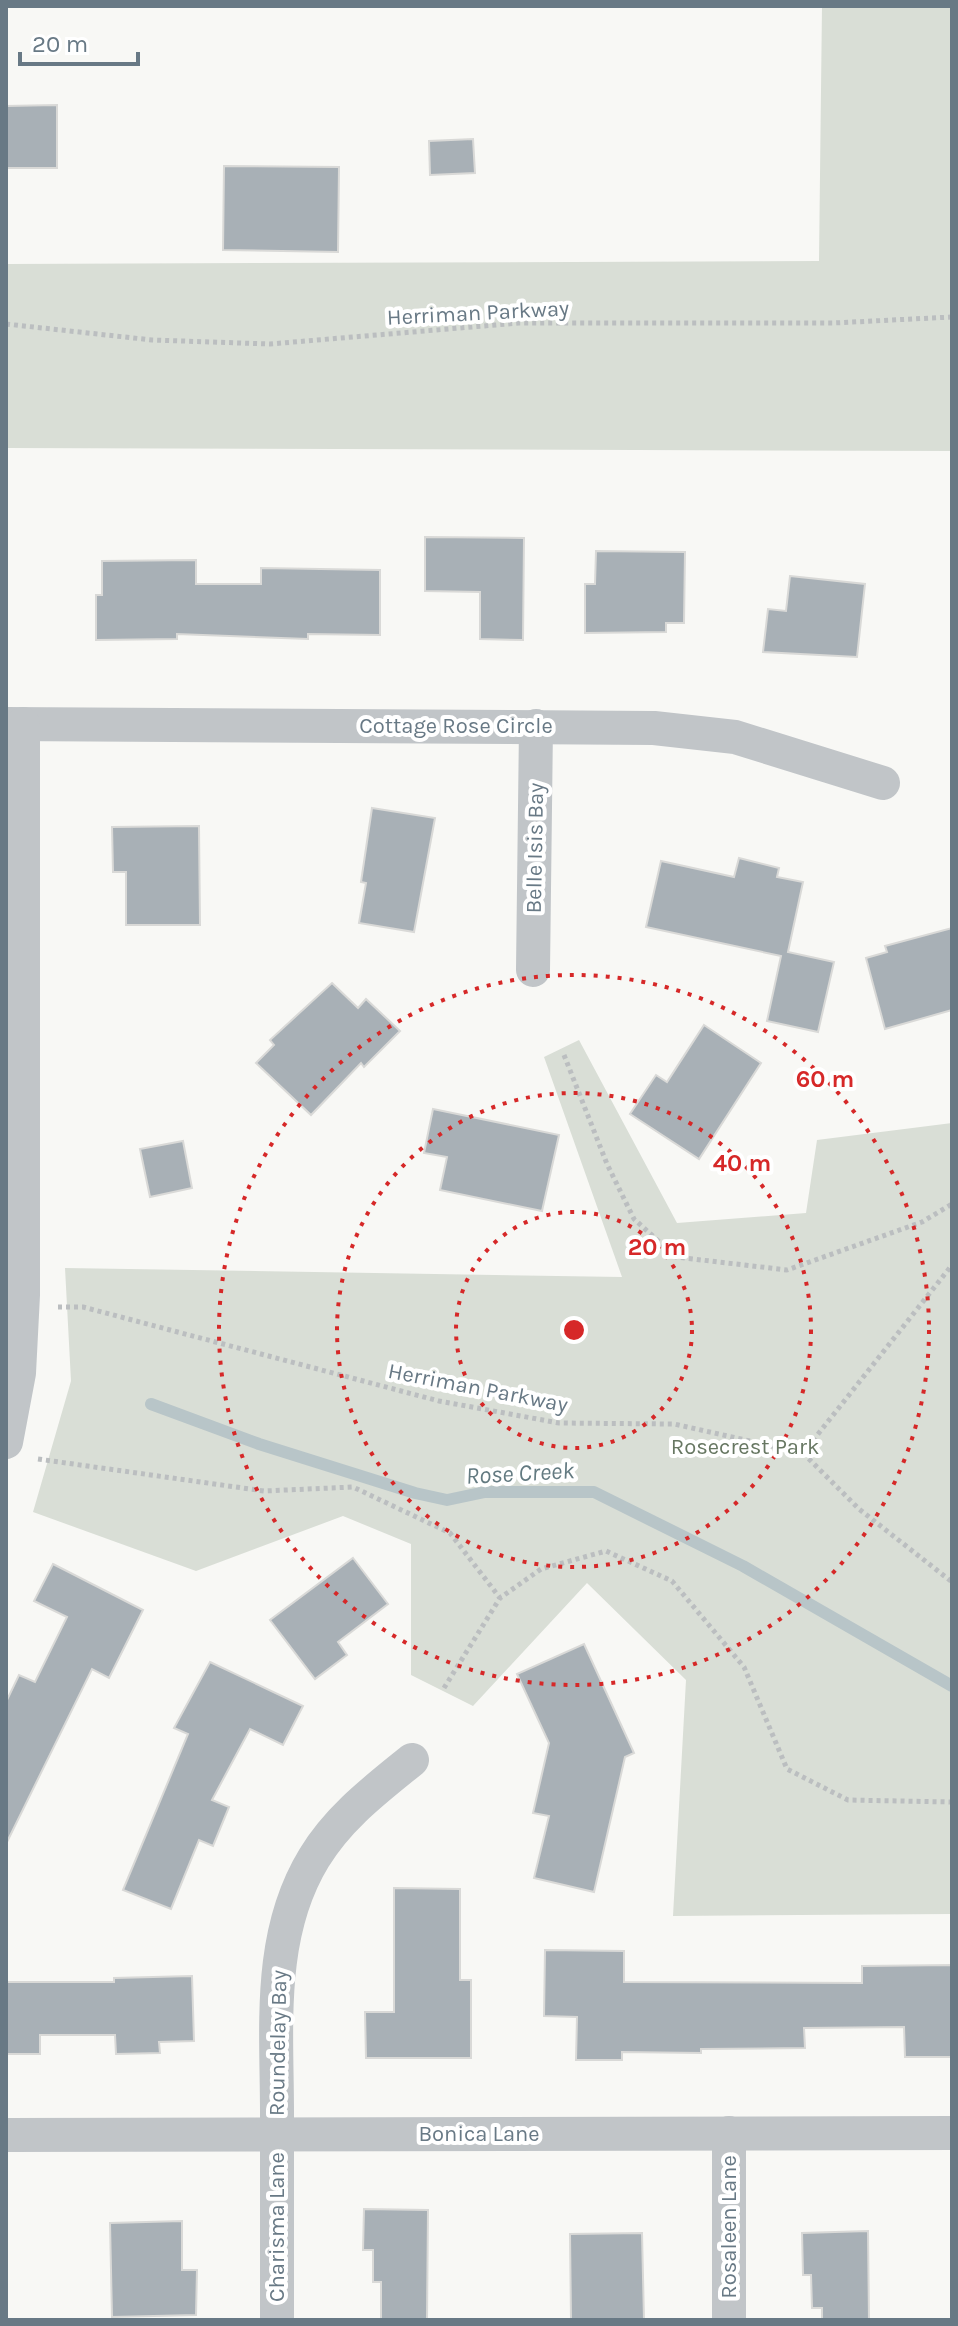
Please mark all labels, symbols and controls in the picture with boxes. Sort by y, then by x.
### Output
scale bar [20,16,138,66]
text: 20 m [32,30,88,58]
street label: Herriman Parkway [386,295,570,331]
street label: Cottage Rose Circle [359,713,553,739]
street label: Belle Isis Bay [521,782,549,914]
text: 60 m [796,1065,854,1093]
text: 40 m [713,1149,771,1177]
text: 20 m [628,1233,686,1261]
centre of rings [560,1316,588,1344]
street label: Herriman Parkway [386,1358,570,1418]
park label: Rosecrest Park [671,1434,819,1460]
water label: Rose Creek [465,1456,576,1490]
street label: Roundelay Bay [264,1970,292,2116]
street label: Bonica Lane [418,2121,540,2147]
street label: Charisma Lane [264,2152,290,2302]
street label: Rosaleen Lane [716,2155,742,2299]

